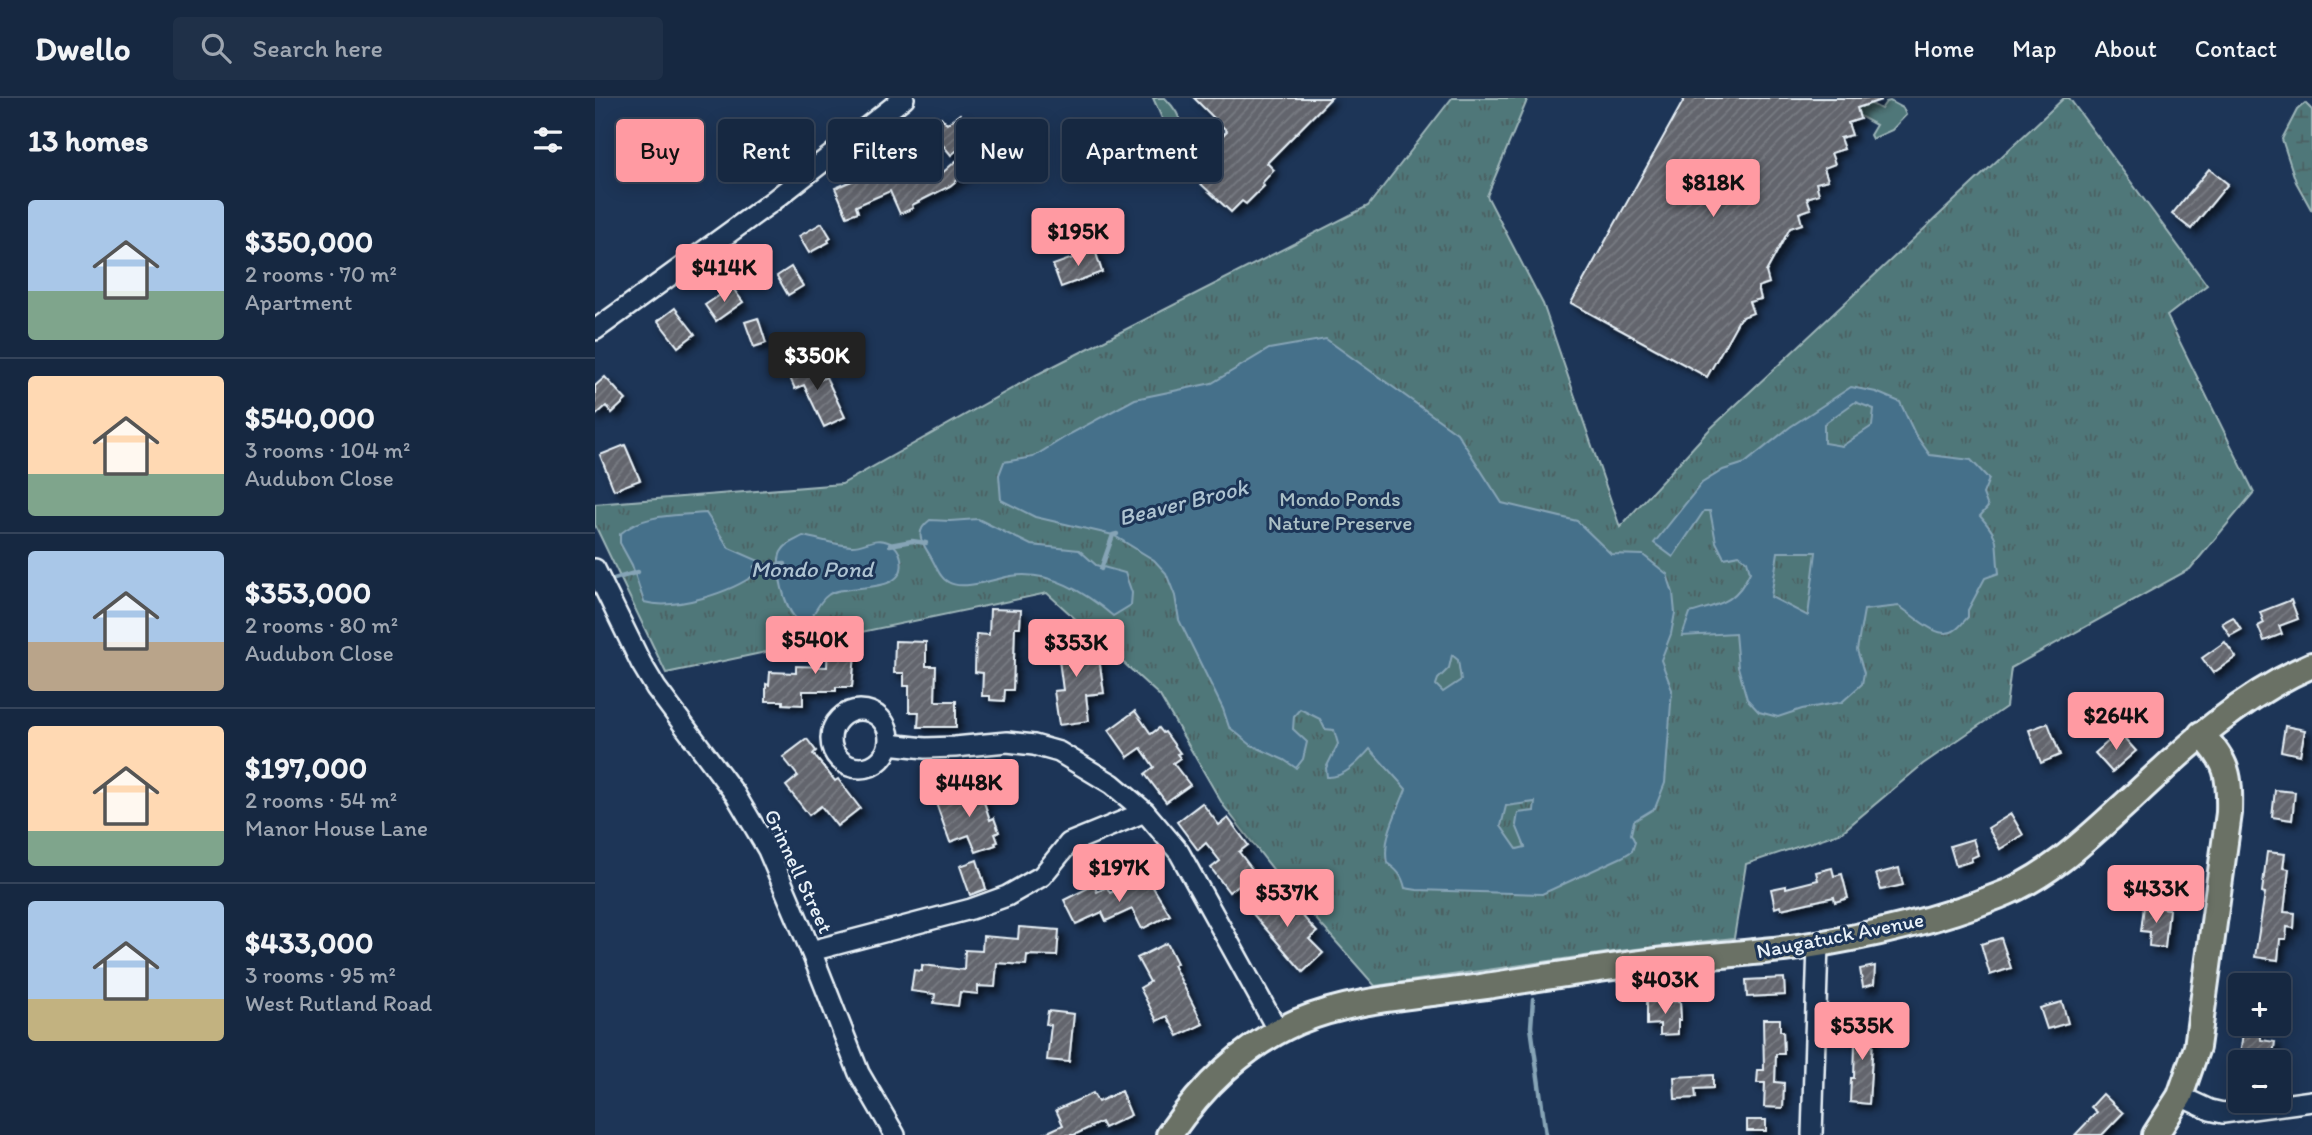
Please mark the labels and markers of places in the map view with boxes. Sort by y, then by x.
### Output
pin: $818K [1664,159,1762,219]
pin: $195K [1029,208,1127,268]
pin: $414K [675,244,773,304]
pin: $350K [768,332,866,392]
pin: $540K [766,616,864,676]
pin: $353K [1027,620,1125,679]
pin: $264K [2067,692,2165,752]
pin: $448K [920,760,1018,819]
pin: $197K [1070,844,1168,904]
pin: $433K [2107,866,2205,925]
pin: $537K [1238,870,1336,929]
pin: $403K [1616,956,1714,1016]
pin: $535K [1813,1002,1911,1062]

